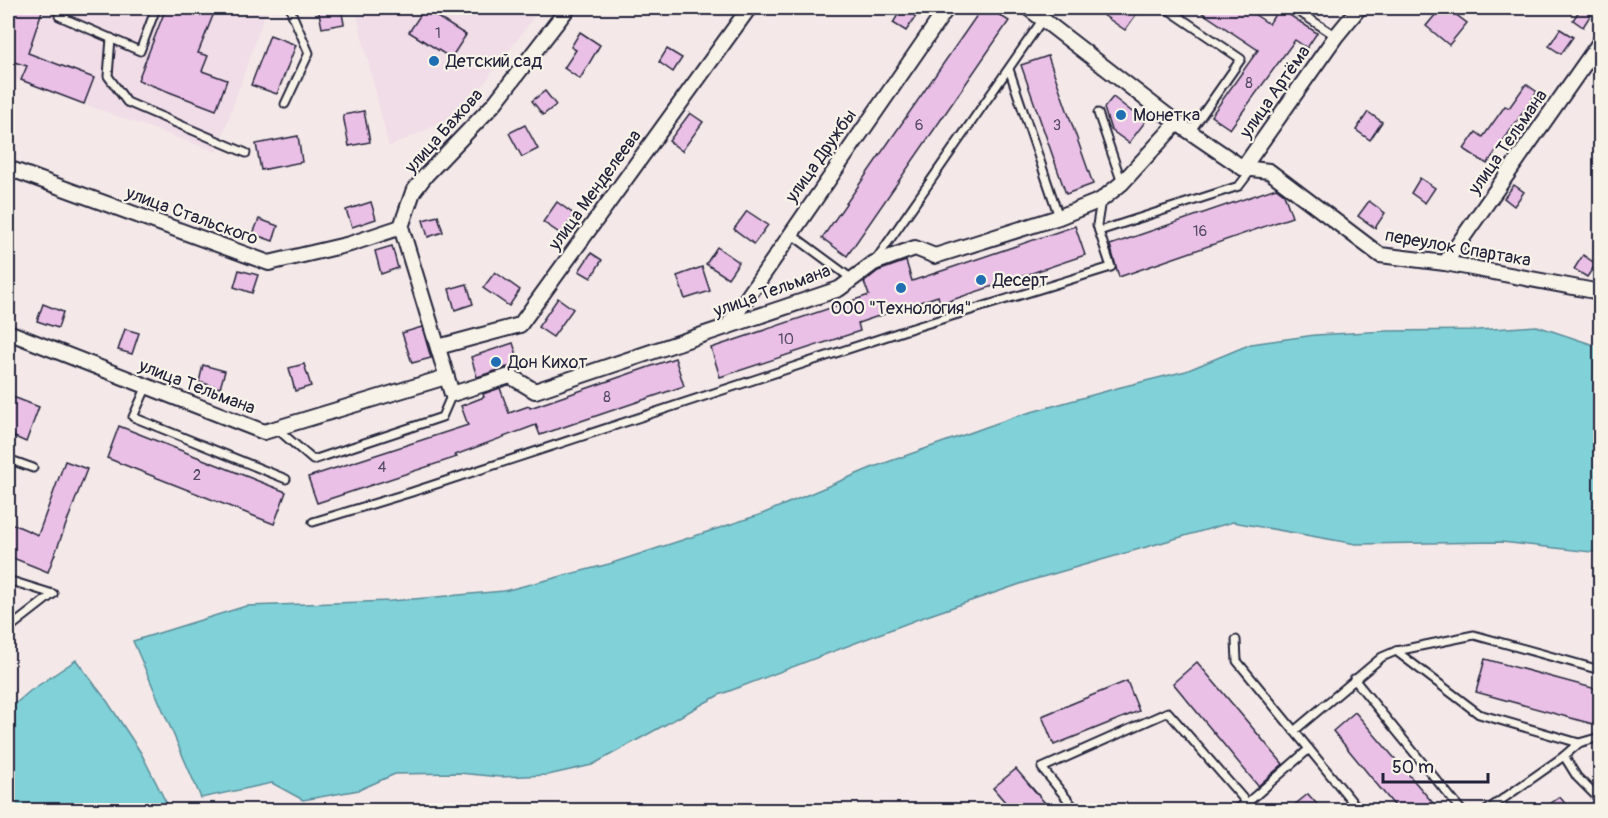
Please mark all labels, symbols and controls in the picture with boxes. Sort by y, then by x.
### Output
house number: 1 [435,24,441,43]
street label: улица Артёма [1234,41,1315,144]
place label: Детский сад [445,50,542,73]
marker: Детский сад [427,54,441,68]
house number: 8 [1245,74,1253,93]
street label: улица Бажова [399,84,488,179]
street label: улица Тельмана [1463,85,1553,200]
place label: Монетка [1133,104,1200,127]
street label: улица Дружбы [780,105,862,208]
marker: Монетка [1114,108,1128,122]
house number: 6 [915,116,923,135]
house number: 3 [1053,116,1061,135]
street label: улица Менделеева [543,125,647,256]
street label: улица Стальского [122,181,261,251]
house number: 16 [1193,222,1207,241]
street label: переулок Спартака [1383,224,1533,272]
street label: улица Тельмана [709,259,834,323]
place label: Десерт [992,269,1048,292]
marker: Десерт [974,273,988,287]
marker: ООО "Технология" [894,281,908,295]
place label: ООО "Технология" [830,297,972,320]
house number: 10 [778,330,794,349]
place label: Дон Кихот [507,351,587,374]
street label: улица Тельмана [135,354,258,420]
marker: Дон Кихот [489,355,503,369]
house number: 8 [603,388,611,407]
house number: 4 [378,458,387,477]
house number: 2 [193,466,201,485]
scale bar [1383,746,1488,784]
text: 50 m [1392,756,1434,779]

